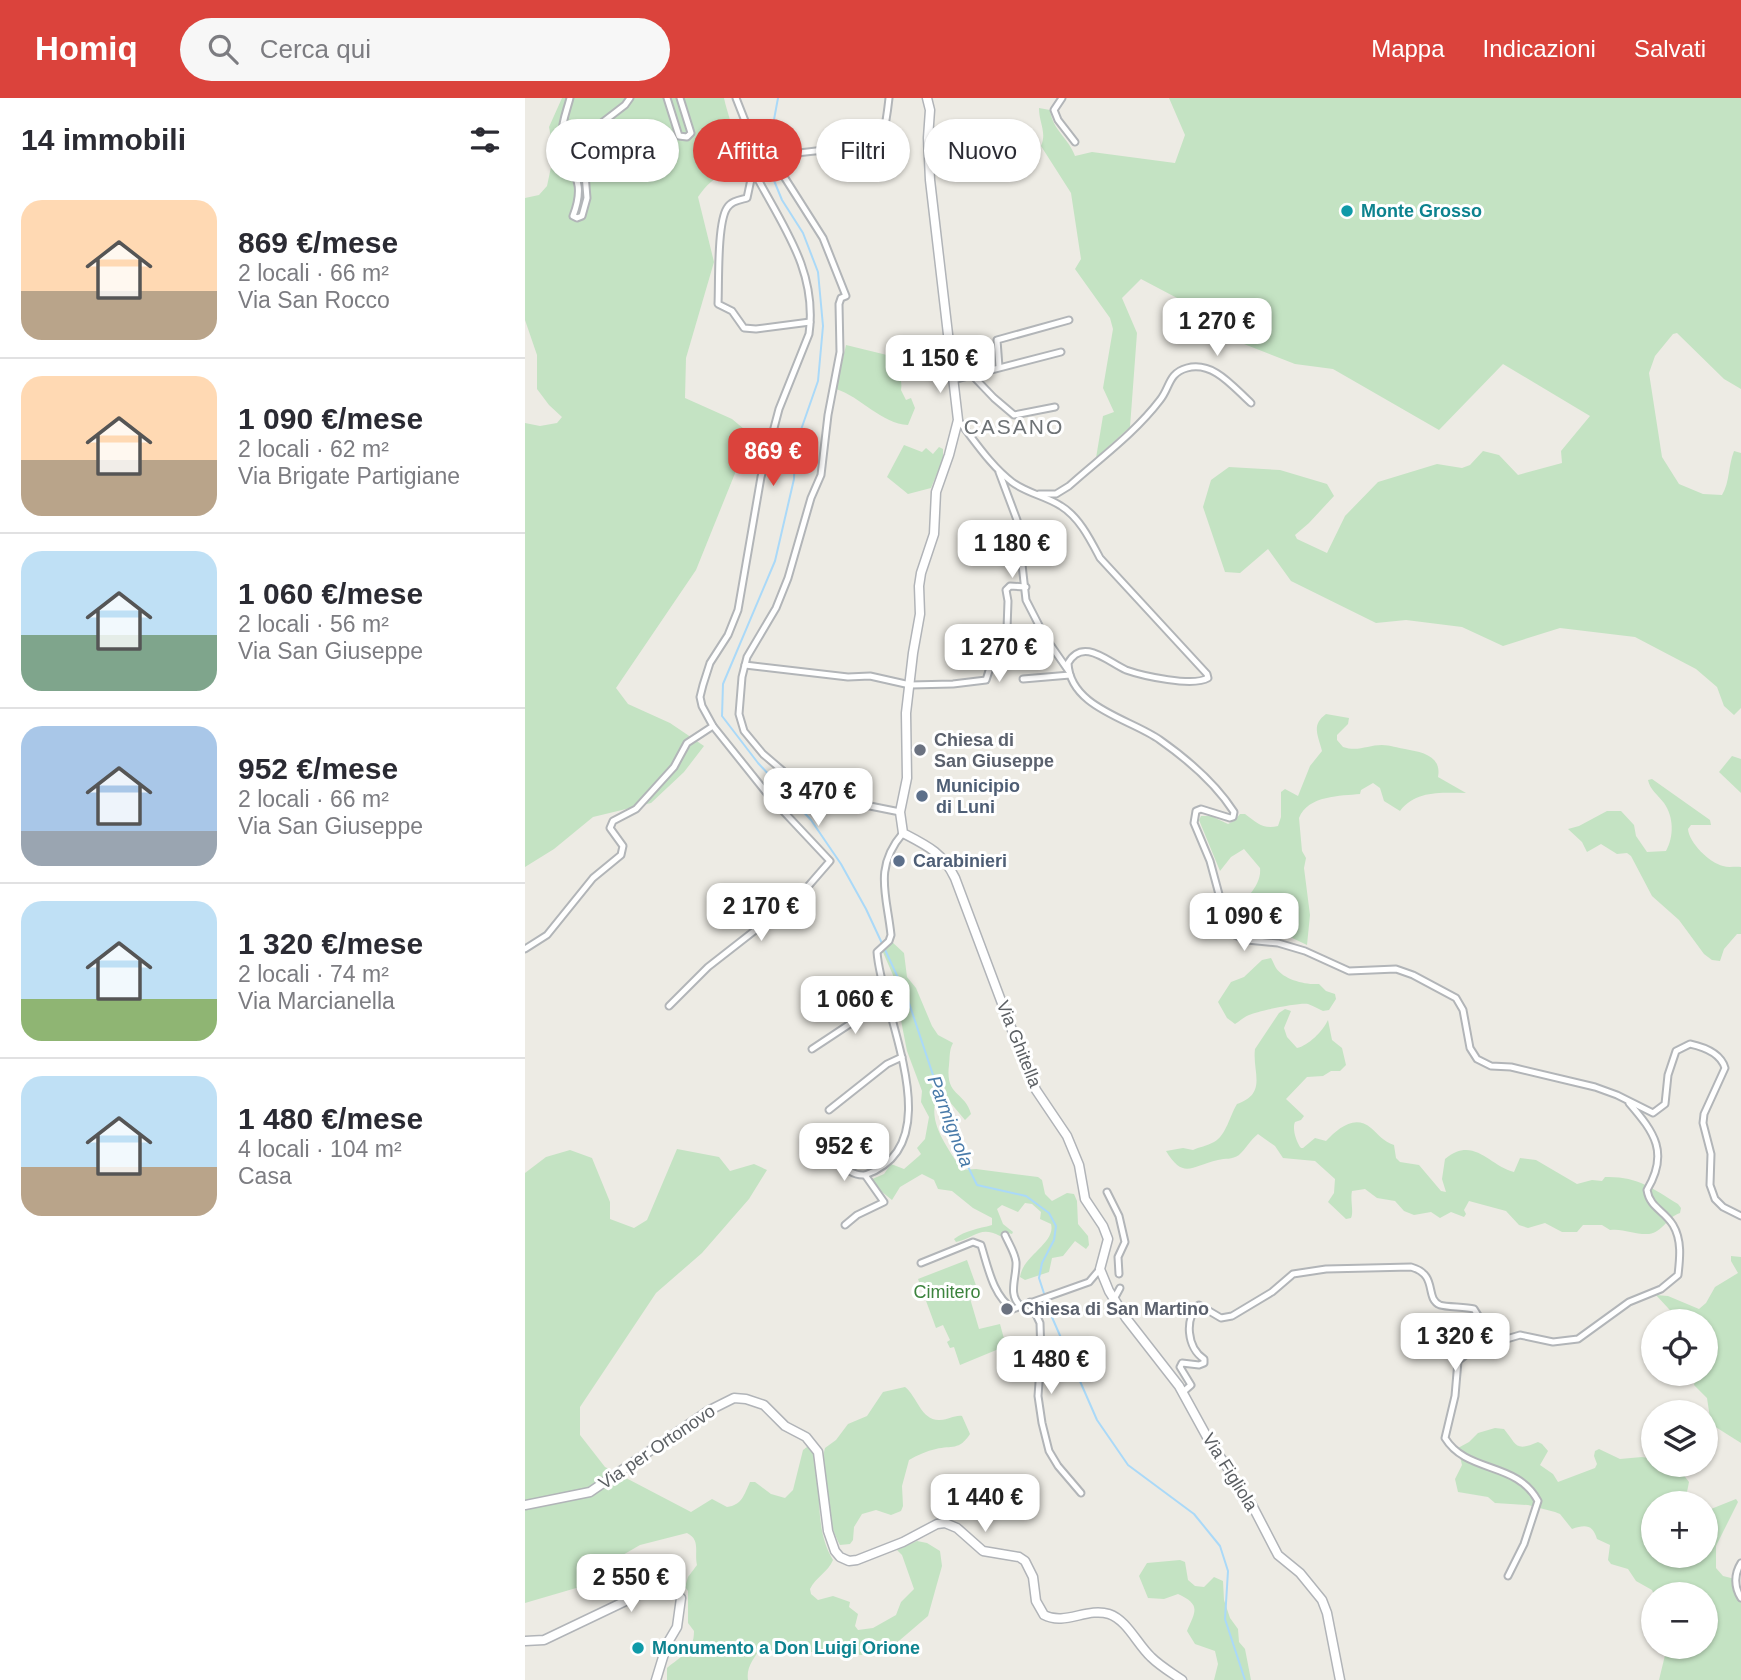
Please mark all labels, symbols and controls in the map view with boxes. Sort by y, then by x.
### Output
search box [180,18,670,81]
text: Homiq [35,30,138,67]
icon: search [204,30,242,68]
text: Cerca qui [260,34,371,64]
text: Mappa [1371,35,1445,62]
text: Indicazioni [1483,35,1596,62]
text: Salvati [1634,35,1706,62]
chip: Compra [546,119,679,182]
chip: Affitta [693,119,802,182]
chip: Filtri [816,119,910,182]
chip: Nuovo [924,119,1041,182]
icon: filters [466,121,504,159]
text: 14 immobili [21,123,186,156]
place label: Monte Grosso [1361,201,1482,221]
marker: Monte Grosso [1339,203,1355,219]
text: 869 €/mese [238,226,398,259]
icon: home [77,228,161,312]
text: 2 locali · 66 m² [238,260,389,286]
text: Via San Rocco [238,287,390,313]
pin: 1 270 € [1152,299,1282,358]
text: 1 270 € [1179,308,1255,334]
pin: 1 150 € [875,336,1005,395]
text: 1 150 € [902,345,978,371]
text: 1 090 €/mese [238,402,423,435]
icon: home [77,404,161,488]
district label: CASANO [964,415,1064,438]
pin: 869 € [724,428,822,488]
text: 2 locali · 62 m² [238,436,389,462]
text: 869 € [744,438,802,464]
text: Via Brigate Partigiane [238,463,460,489]
pin: 1 180 € [947,520,1077,580]
text: 1 180 € [974,530,1050,556]
text: 1 060 €/mese [238,577,423,610]
icon: home [77,579,161,663]
text: 2 locali · 56 m² [238,611,389,637]
pin: 1 270 € [934,624,1064,684]
text: 1 270 € [961,634,1037,660]
text: Via San Giuseppe [238,638,423,664]
place label: Chiesa di San Giuseppe [934,730,1054,771]
marker: Chiesa di San Giuseppe [912,742,928,758]
text: 952 €/mese [238,752,398,785]
icon: home [77,754,161,838]
pin: 3 470 € [753,768,883,828]
place label: Municipio di Luni [936,776,1020,817]
text: 3 470 € [780,778,856,804]
text: 2 locali · 66 m² [238,786,389,812]
marker: Municipio di Luni [914,788,930,804]
text: Via San Giuseppe [238,813,423,839]
place label: Carabinieri [913,851,1007,871]
marker: Carabinieri [891,853,907,869]
pin: 2 170 € [696,884,826,943]
text: 2 170 € [723,893,799,919]
pin: 1 090 € [1179,894,1309,953]
text: 1 090 € [1206,903,1282,929]
text: 1 320 €/mese [238,927,423,960]
icon: home [77,929,161,1013]
text: 2 locali · 74 m² [238,961,389,987]
pin: 1 060 € [790,976,920,1036]
text: 1 060 € [817,986,893,1012]
text: Via Marcianella [238,988,395,1014]
street label: Via Ghitella [993,998,1046,1091]
water label: Parmignola [924,1073,978,1170]
text: 1 480 €/mese [238,1102,423,1135]
icon: home [77,1104,161,1188]
pin: 952 € [795,1124,893,1183]
text: 952 € [815,1133,873,1159]
text: 4 locali · 104 m² [238,1136,402,1162]
text: Casa [238,1163,292,1189]
park label: Cimitero [913,1282,981,1302]
place label: Chiesa di San Martino [1021,1299,1209,1319]
marker: Chiesa di San Martino [999,1301,1015,1317]
map controls [1641,1309,1718,1659]
button: locate [1641,1309,1718,1386]
pin: 1 320 € [1390,1314,1520,1373]
text: 1 320 € [1417,1323,1493,1349]
pin: 1 480 € [986,1336,1116,1396]
text: 1 480 € [1013,1346,1089,1372]
button: layers [1641,1400,1718,1477]
street label: Via per Ortonovo [595,1401,719,1493]
street label: Via Figliola [1198,1430,1262,1515]
pin: 1 440 € [920,1474,1050,1534]
text: 1 440 € [947,1484,1023,1510]
button: + [1641,1491,1718,1568]
pin: 2 550 € [566,1554,696,1614]
text: 2 550 € [593,1564,669,1590]
button: − [1641,1582,1718,1659]
place label: Monumento a Don Luigi Orione [652,1638,920,1658]
marker: Monumento a Don Luigi Orione [630,1640,646,1656]

